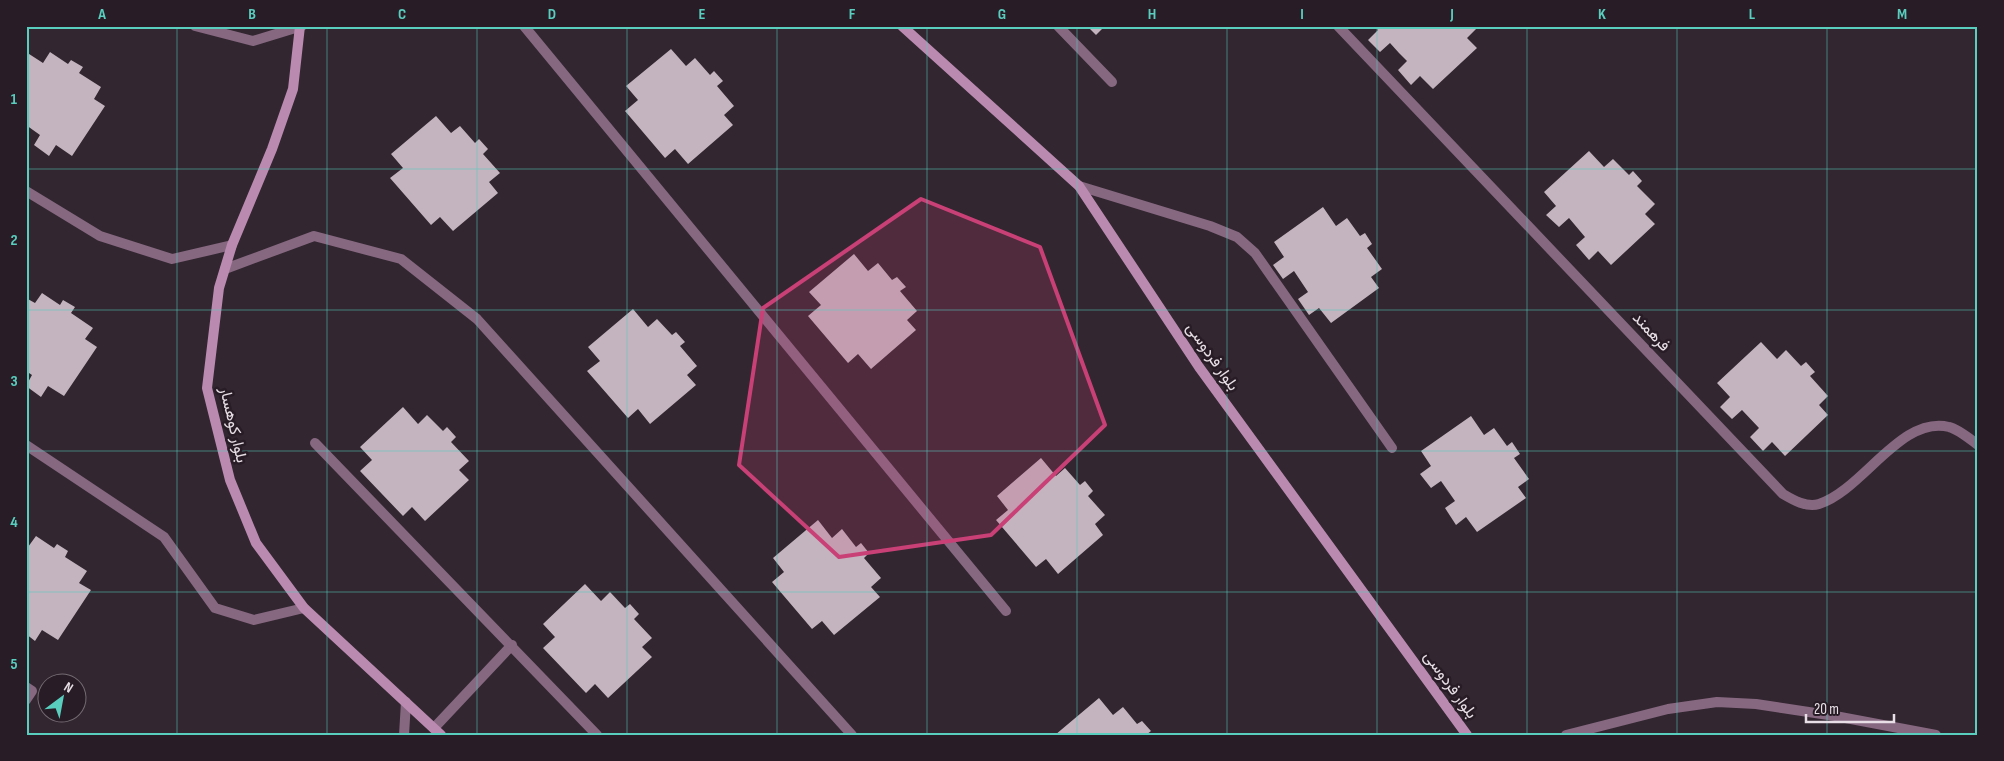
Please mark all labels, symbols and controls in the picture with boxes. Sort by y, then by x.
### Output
text: A [97,5,106,24]
text: B [248,5,256,24]
text: C [398,5,406,24]
text: D [548,5,556,24]
text: E [699,5,706,24]
text: F [849,5,856,24]
text: G [998,5,1006,24]
text: H [1148,5,1156,24]
text: I [1300,5,1304,24]
text: J [1449,5,1454,24]
text: K [1598,5,1606,24]
text: L [1749,5,1756,24]
text: M [1897,5,1907,24]
text: 1 [11,90,18,109]
text: 2 [10,231,18,250]
street label: فرهمند [1628,309,1674,355]
street label: بلوار فردوسی [1182,319,1242,395]
text: 3 [10,372,18,391]
street label: بلوار کوهسار [215,384,251,465]
text: 4 [10,513,18,532]
street label: بلوار فردوسی [1419,648,1481,722]
text: 5 [10,655,18,674]
north arrow [38,674,88,724]
text: N [61,678,76,697]
scale bar [1806,691,1894,723]
text: 20 m [1814,700,1839,719]

